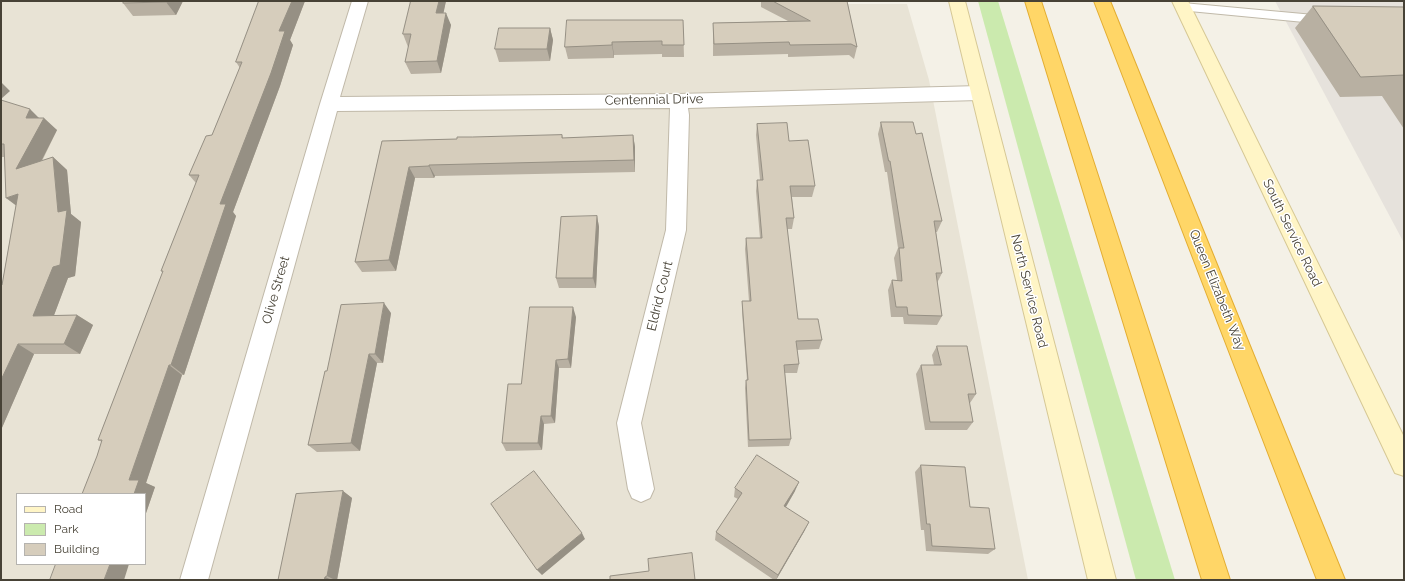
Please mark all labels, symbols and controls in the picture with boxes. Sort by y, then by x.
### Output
street label: Centennial Drive [604,91,704,109]
street label: South Service Road [1259,177,1325,289]
street label: Queen Elizabeth Way [1186,227,1248,353]
street label: North Service Road [1007,233,1051,349]
street label: Olive Street [259,254,293,326]
street label: Eldrid Court [644,259,676,333]
legend [16,493,146,565]
text: Road [54,502,83,516]
text: Park [54,522,79,536]
text: Building [54,542,100,556]

